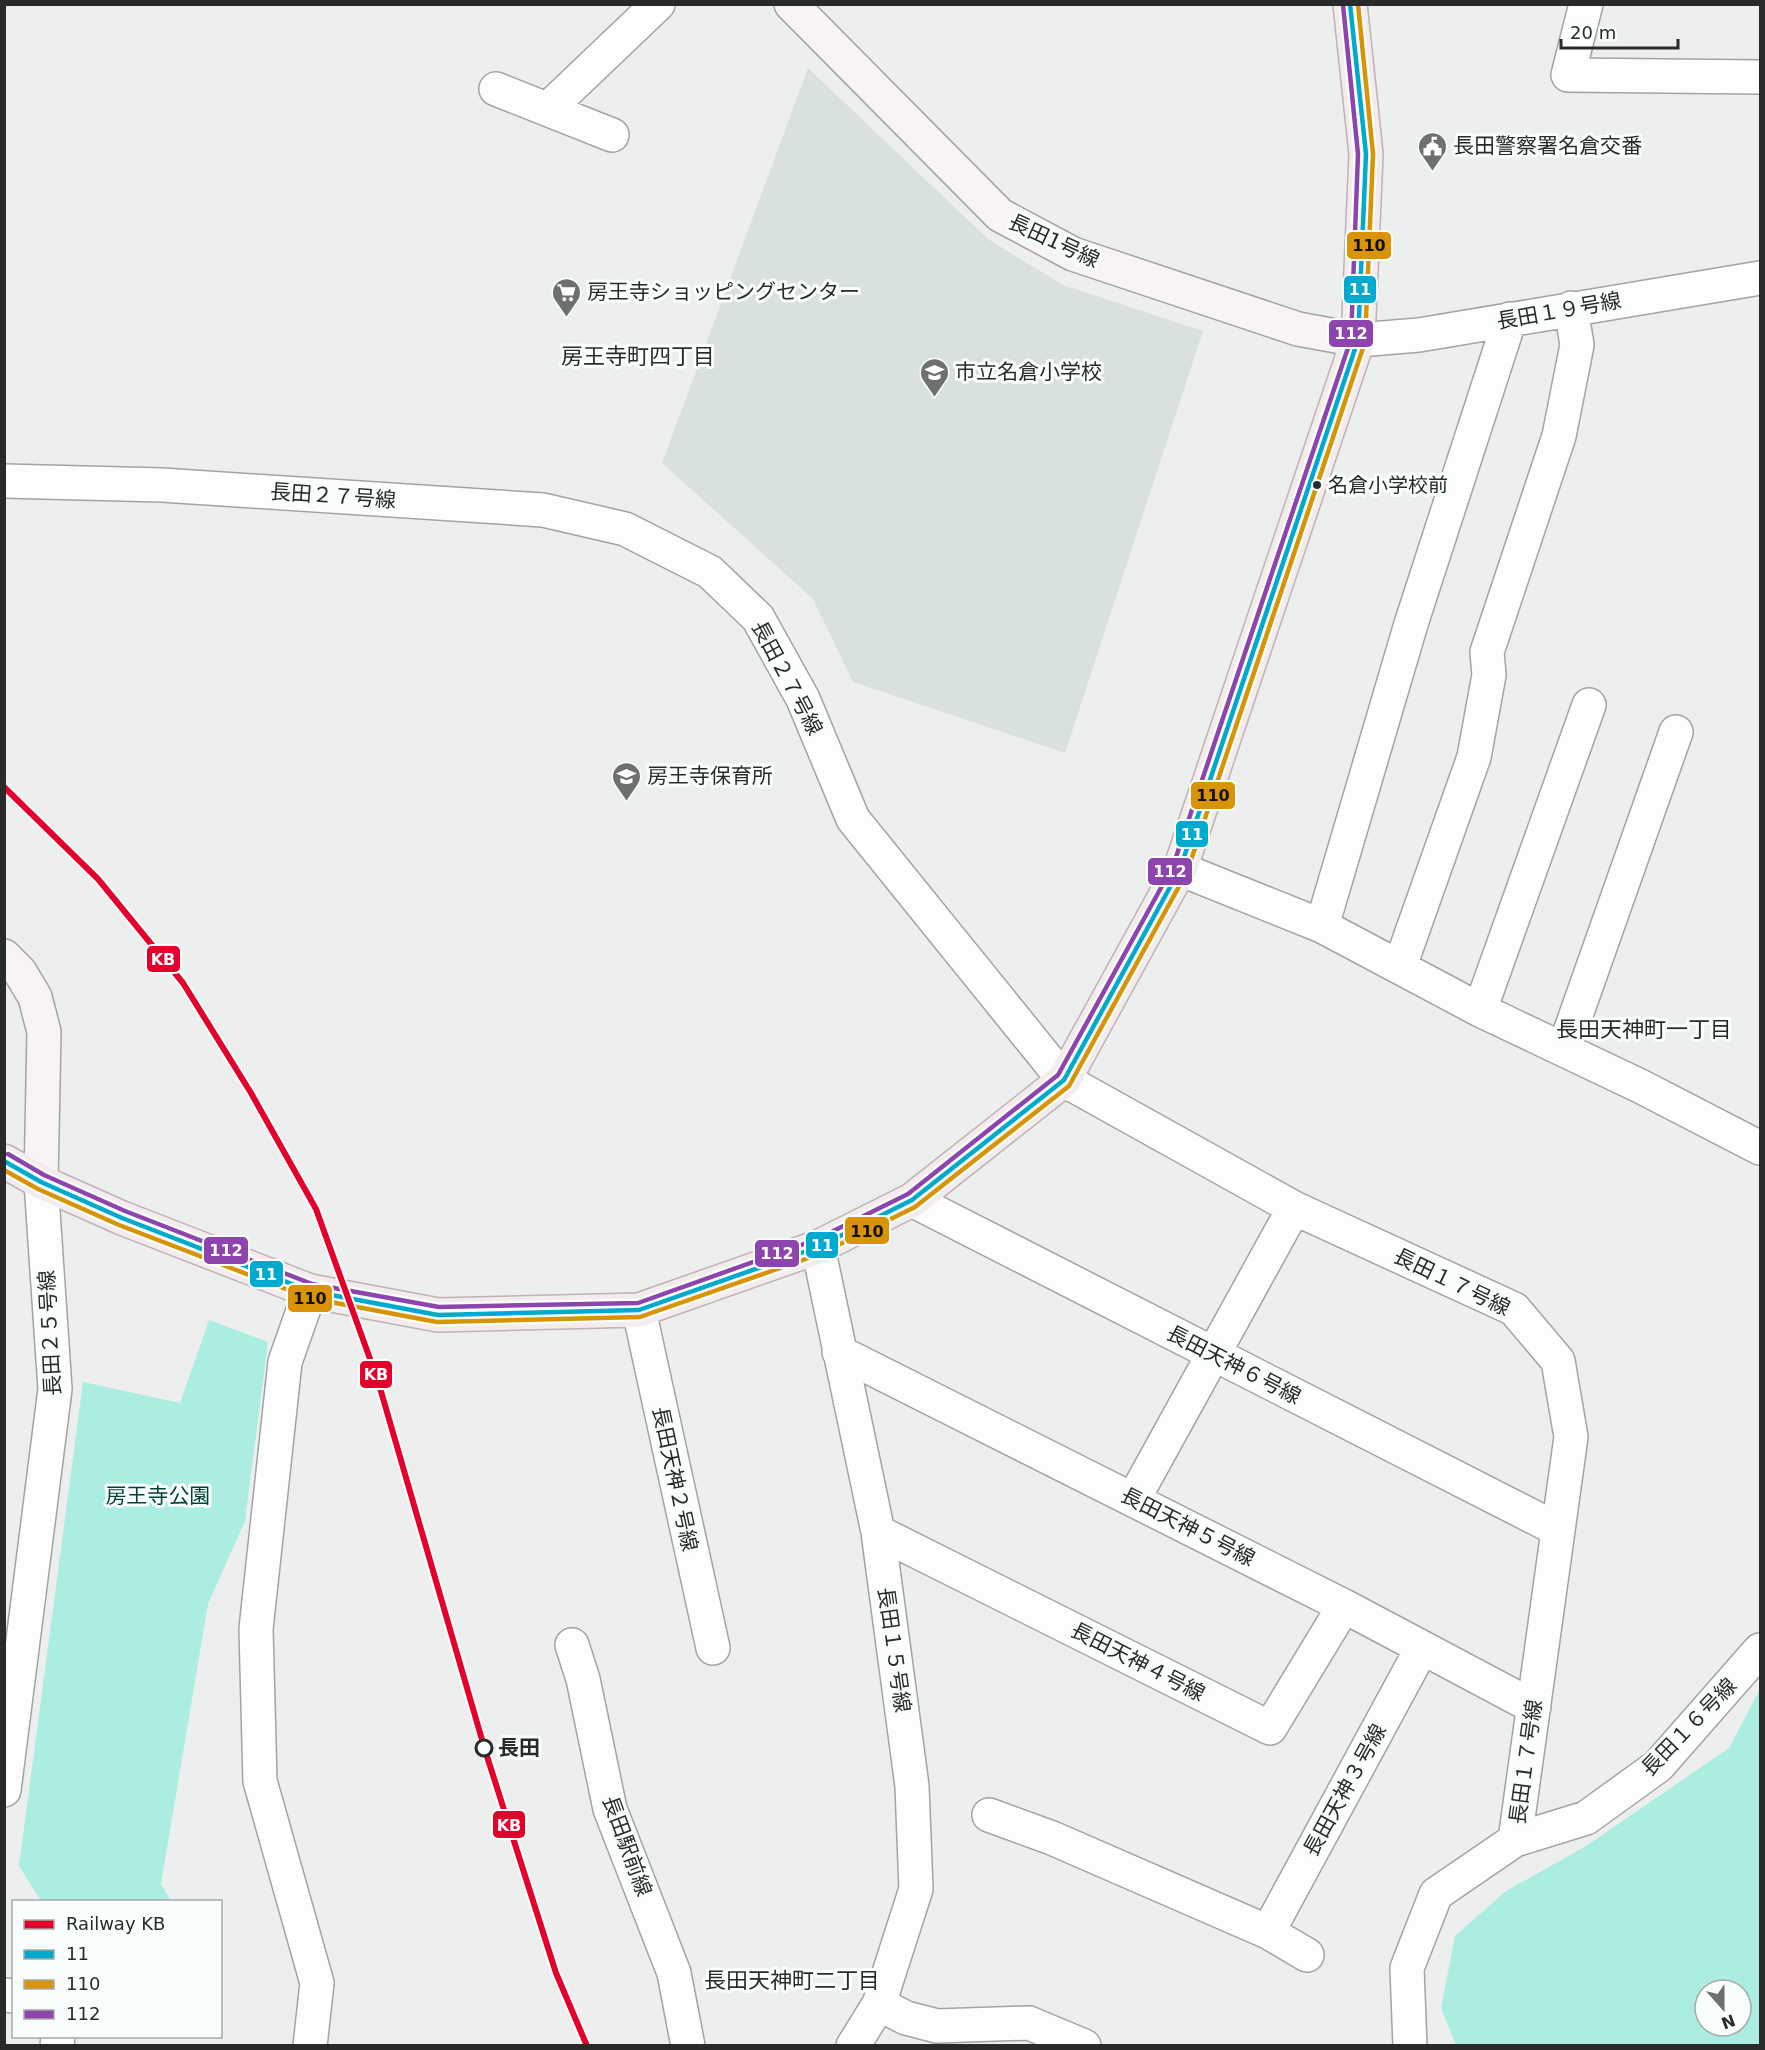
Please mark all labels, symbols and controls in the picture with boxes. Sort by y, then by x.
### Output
scale bar [1561,12,1678,50]
text: 20 m [1570,22,1616,43]
public building icon: 長田警察署名倉交番 [1416,130,1448,172]
place label: 長田警察署名倉交番 [1453,134,1642,158]
street label: 長田1号線 [1005,210,1103,272]
line badge: 110 [1346,231,1392,260]
text: 110 [1352,236,1386,255]
line badge: 11 [1343,275,1377,304]
supermarket icon: 房王寺ショッピングセンター [550,276,582,318]
place label: 房王寺ショッピングセンター [587,280,860,304]
text: 11 [1349,280,1371,299]
street label: 長田１９号線 [1495,288,1623,334]
line badge: 112 [1328,319,1374,348]
text: 112 [1334,324,1368,343]
district label: 房王寺町四丁目 [561,344,715,369]
school or university icon: 市立名倉小学校 [918,356,950,398]
place label: 市立名倉小学校 [955,360,1102,384]
place label: 名倉小学校前 [1328,473,1448,497]
marker: 名倉小学校前 [1311,479,1323,491]
street label: 長田２７号線 [269,480,397,512]
street label: 長田２７号線 [747,617,827,739]
school or university icon: 房王寺保育所 [610,760,642,802]
place label: 房王寺保育所 [647,764,773,788]
line badge: 110 [1190,781,1236,810]
text: 110 [1196,786,1230,805]
line badge: 11 [1175,820,1209,848]
text: 11 [1181,825,1203,844]
line badge: 112 [1147,857,1193,886]
text: 112 [1153,862,1187,881]
line badge: KB [146,945,181,973]
text: KB [151,950,175,969]
district label: 長田天神町一丁目 [1556,1017,1732,1042]
line badge: 110 [844,1216,890,1245]
text: 110 [850,1222,884,1241]
line badge: 11 [805,1231,839,1259]
line badge: 112 [203,1236,249,1265]
text: 11 [811,1236,833,1255]
line badge: 112 [754,1239,800,1268]
text: 112 [209,1241,243,1260]
text: 112 [760,1244,794,1263]
street label: 長田１７号線 [1390,1244,1514,1320]
line badge: 11 [249,1260,284,1288]
text: 11 [255,1265,277,1284]
street label: 長田２５号線 [35,1269,65,1397]
line badge: 110 [287,1284,333,1313]
text: 110 [293,1289,327,1308]
street label: 長田天神６号線 [1163,1321,1305,1409]
line badge: KB [359,1360,393,1389]
text: KB [364,1365,388,1384]
street label: 長田天神２号線 [648,1405,702,1553]
street label: 長田天神５号線 [1117,1483,1259,1571]
park label: 房王寺公園 [106,1484,211,1508]
street label: 長田１５号線 [873,1586,915,1714]
street label: 長田天神４号線 [1067,1618,1209,1706]
street label: 長田１６号線 [1637,1673,1741,1781]
street label: 長田１７号線 [1505,1698,1547,1826]
street label: 長田天神３号線 [1299,1720,1391,1860]
place label: 長田 [498,1736,540,1760]
marker: 長田 [475,1739,493,1757]
street label: 長田駅前線 [598,1793,656,1899]
line badge: KB [492,1810,526,1839]
text: KB [497,1816,521,1835]
legend [12,1900,222,2038]
text: Railway KB [66,1913,165,1934]
text: 11 [66,1943,89,1964]
district label: 長田天神町二丁目 [704,1968,880,1993]
text: 110 [66,1973,100,1994]
north arrow [1693,1978,1753,2038]
text: 112 [66,2003,100,2024]
text: N [1719,2010,1738,2033]

